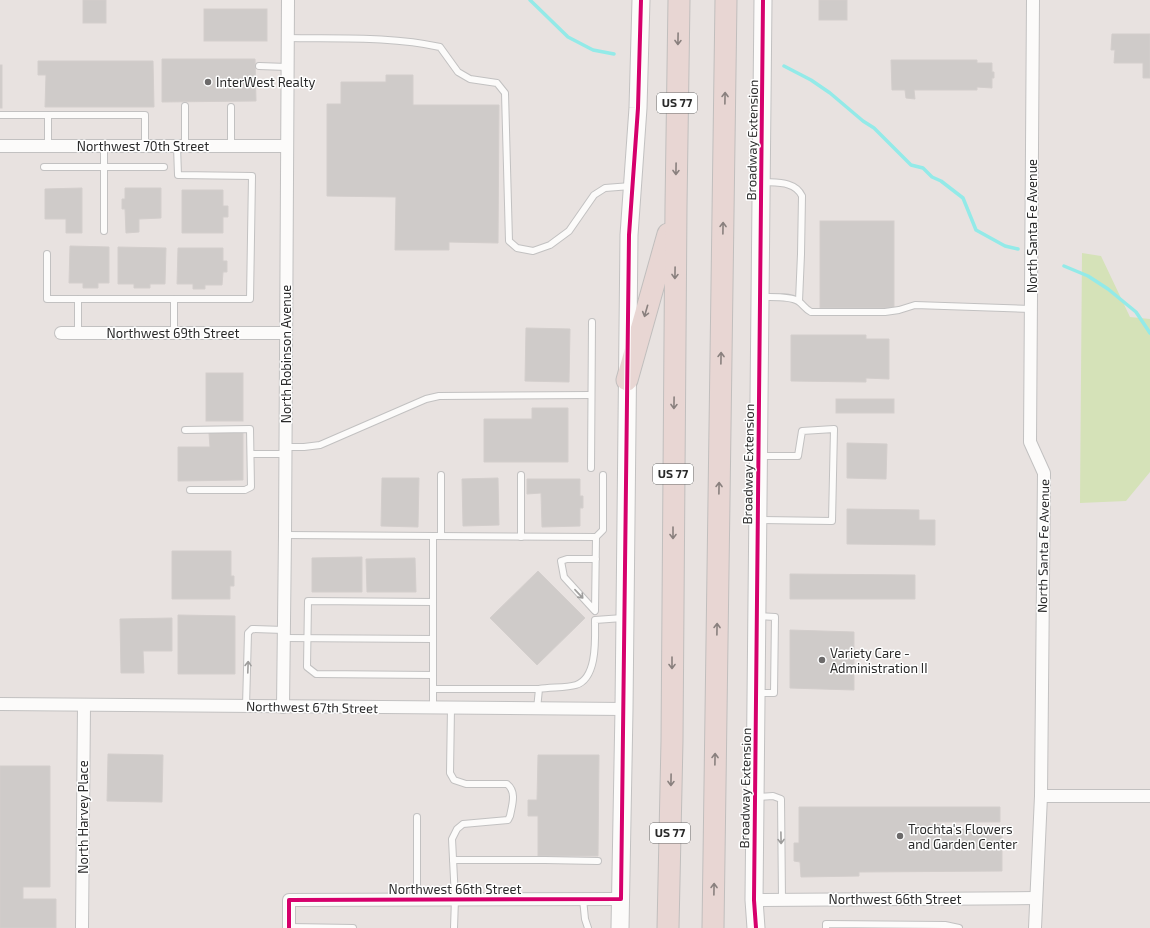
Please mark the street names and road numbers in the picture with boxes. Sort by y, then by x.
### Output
street label: Broadway Extension [743,79,761,201]
road number: US 77 [657,93,697,113]
street label: Northwest 70th Street [77,138,209,154]
street label: North Santa Fe Avenue [1024,159,1040,293]
street label: North Robinson Avenue [278,285,294,423]
street label: Northwest 69th Street [107,325,239,341]
street label: Broadway Extension [739,403,757,525]
road number: US 77 [653,464,693,484]
street label: North Santa Fe Avenue [1034,479,1052,613]
street label: Northwest 67th Street [246,698,378,716]
street label: Broadway Extension [736,727,754,849]
street label: North Harvey Place [75,760,91,874]
road number: US 77 [650,823,690,843]
street label: Northwest 66th Street [389,881,521,897]
street label: Northwest 66th Street [829,891,961,907]

